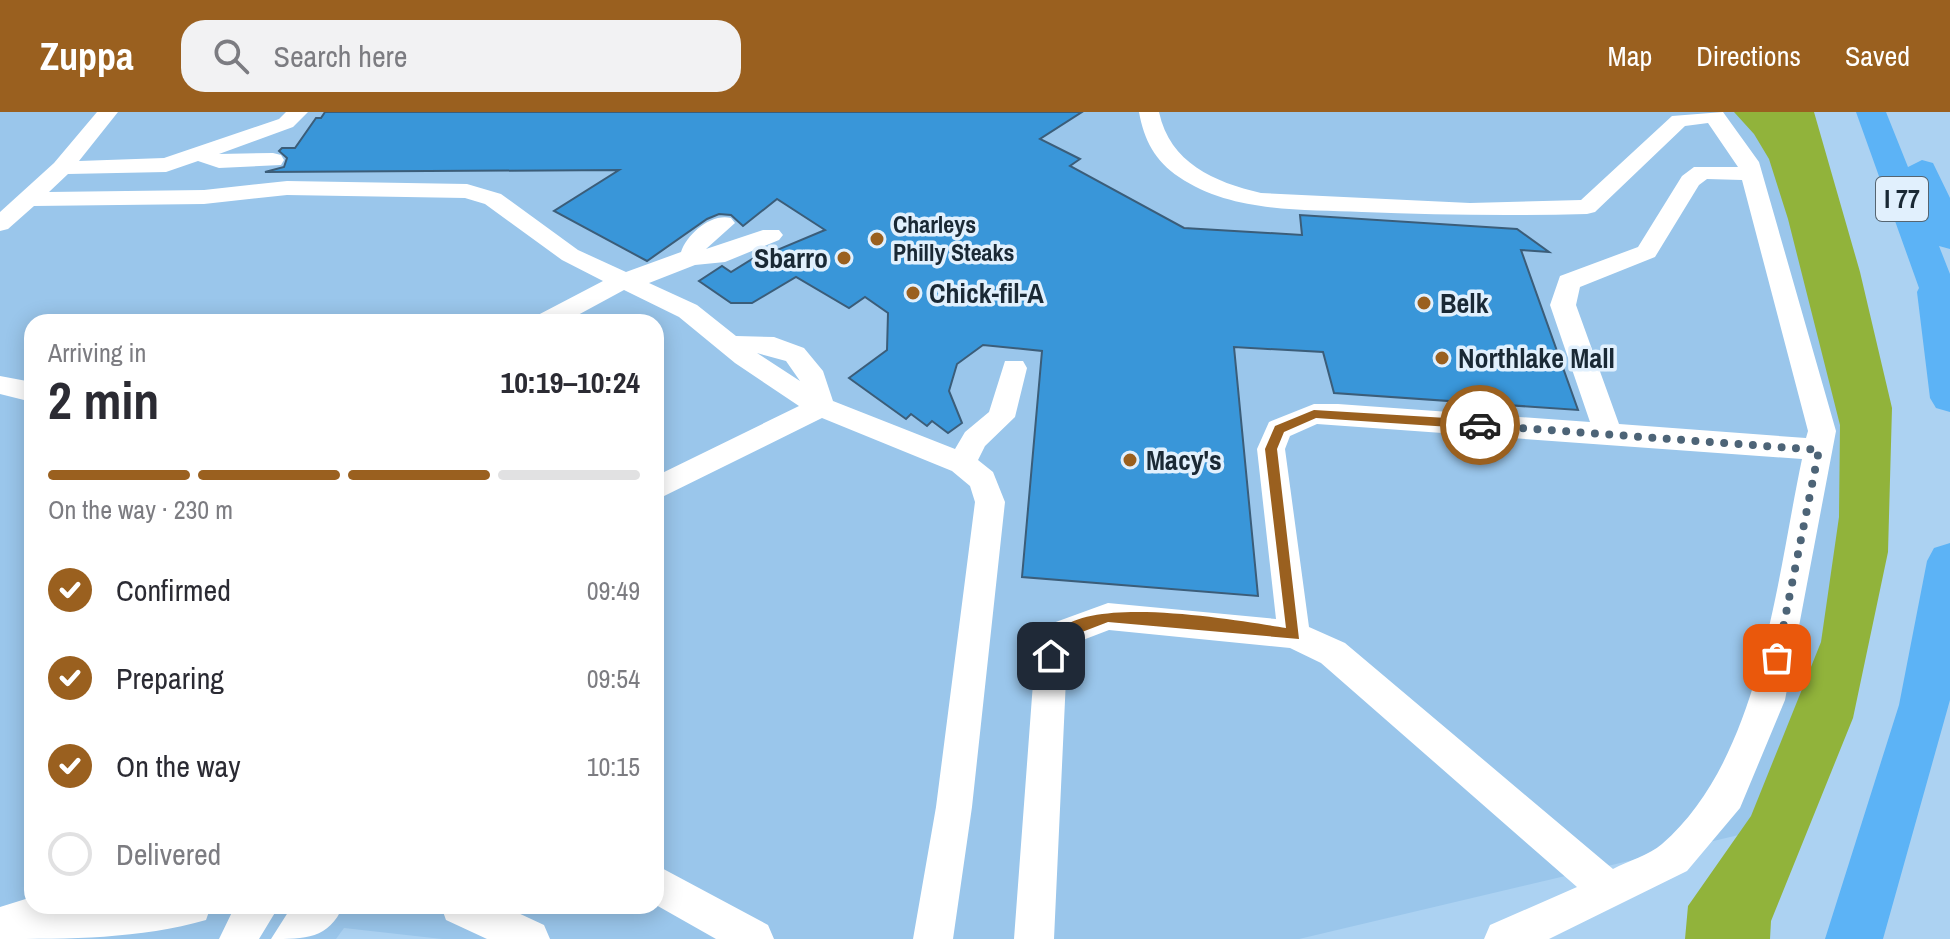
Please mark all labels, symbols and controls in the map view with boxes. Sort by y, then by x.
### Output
search box [181,20,741,92]
text: Zuppa [40,31,133,82]
icon: search [209,34,253,78]
text: Search here [273,36,408,76]
text: Map [1608,37,1652,75]
text: Directions [1696,37,1801,75]
text: Saved [1845,37,1910,75]
road number: I 77 [1876,177,1928,221]
place label: Charleys Philly Steaks [893,208,1014,268]
marker: Charleys Philly Steaks [868,230,886,248]
place label: Sbarro [754,239,828,277]
marker: Sbarro [835,249,853,267]
place label: Chick-fil-A [929,274,1044,312]
marker: Chick-fil-A [904,284,922,302]
place label: Belk [1440,284,1489,322]
marker: Belk [1415,294,1433,312]
text: Arriving in [48,335,146,370]
place label: Northlake Mall [1458,339,1615,377]
marker: Northlake Mall [1433,349,1451,367]
text: 10:19–10:24 [501,362,640,402]
text: 2 min [48,365,159,435]
courier [1440,385,1520,465]
icon: car [1458,403,1502,447]
place label: Macy's [1146,441,1222,479]
marker: Macy's [1121,451,1139,469]
text: On the way · 230 m [48,492,233,527]
icon: check [48,568,92,612]
text: Confirmed [116,570,231,610]
text: 09:49 [587,573,640,608]
pin [1017,622,1085,690]
pin [1743,624,1811,692]
icon: home [1029,634,1073,678]
icon: bag [1755,636,1799,680]
icon: check [48,656,92,700]
text: Preparing [116,658,224,698]
text: 09:54 [587,661,640,696]
icon: check [48,744,92,788]
text: On the way [116,746,240,786]
text: 10:15 [587,749,640,784]
text: Delivered [116,834,221,874]

